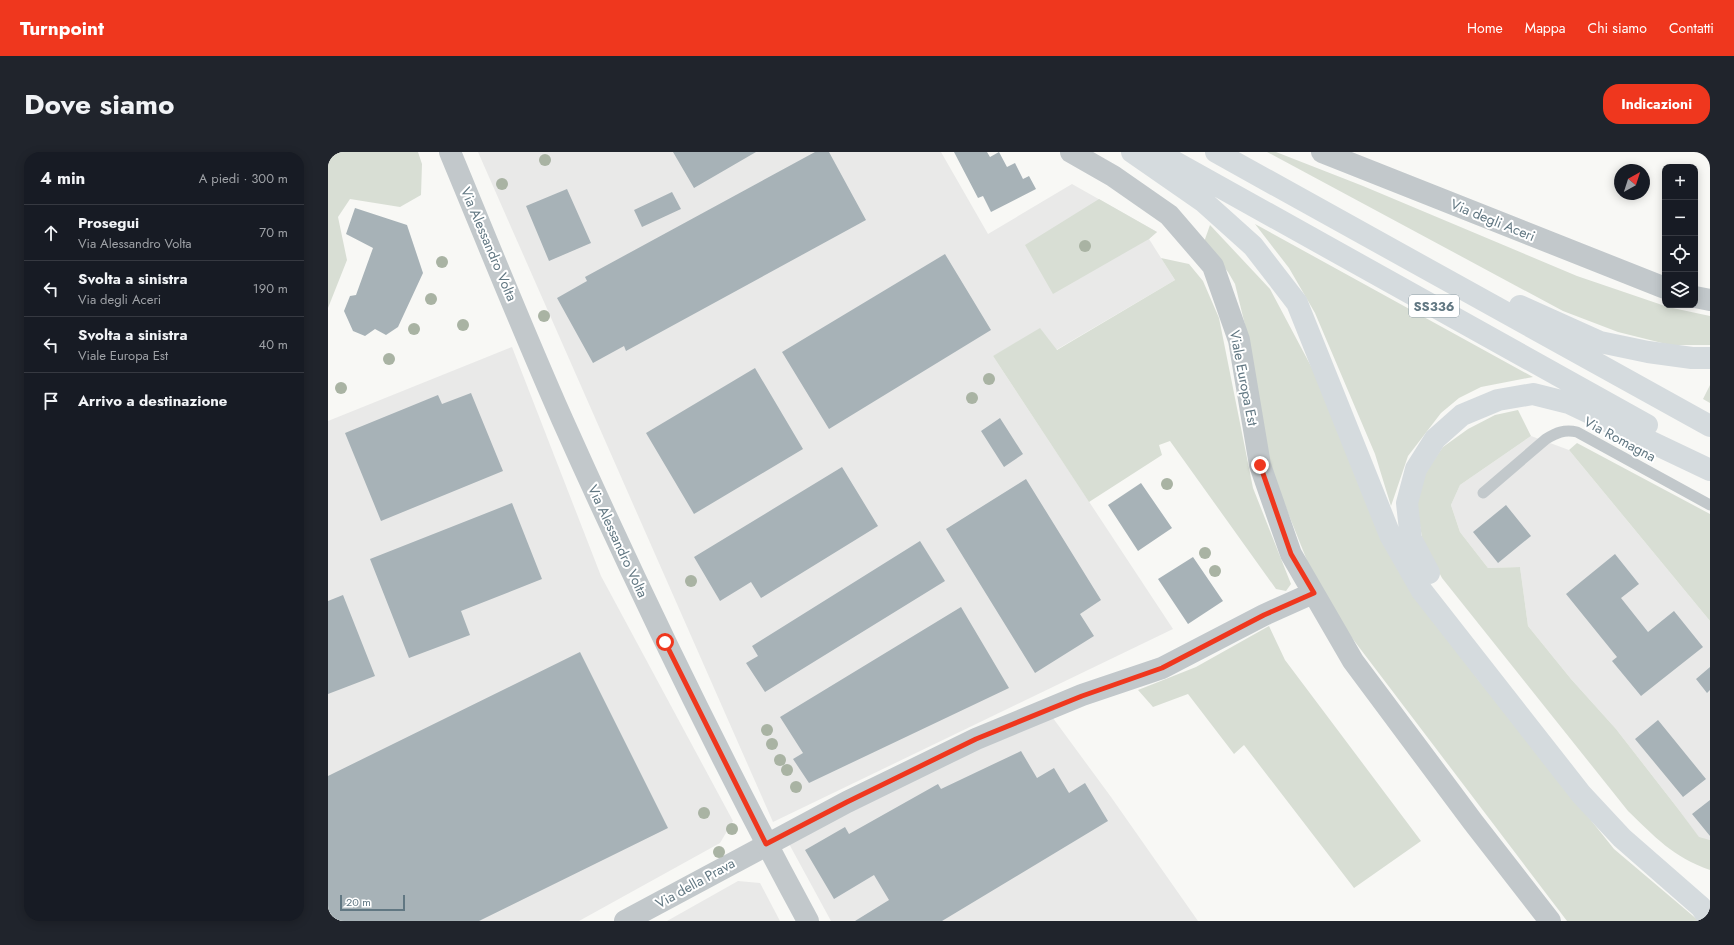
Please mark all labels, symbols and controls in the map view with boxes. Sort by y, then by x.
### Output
text: Turnpoint [20,15,104,42]
text: Home [1467,18,1503,38]
text: Mappa [1525,18,1566,38]
text: Chi siamo [1588,18,1647,38]
text: Contatti [1669,18,1714,38]
text: Dove siamo [24,84,174,125]
button: Indicazioni [1603,84,1710,124]
north arrow [1614,164,1650,200]
map controls [1662,164,1698,308]
button: + [1662,164,1698,200]
text: 4 min [40,166,85,190]
text: A piedi · 300 m [199,169,288,188]
street label: Via Alessandro Volta [456,184,522,304]
street label: Via degli Aceri [1448,194,1538,246]
button: − [1662,200,1698,236]
text: Prosegui [78,212,139,234]
icon: ahead [40,222,62,244]
text: 70 m [259,223,288,242]
text: Via Alessandro Volta [78,234,192,253]
button: locate [1662,236,1698,272]
text: Svolta a sinistra [78,268,188,290]
button: layers [1662,272,1698,308]
icon: left [40,278,62,300]
text: 190 m [253,279,288,298]
text: Via degli Aceri [78,290,161,309]
road number: SS336 [1409,295,1459,317]
text: Svolta a sinistra [78,324,188,346]
street label: Viale Europa Est [1225,328,1263,428]
icon: left [40,334,62,356]
text: 40 m [259,335,288,354]
text: Viale Europa Est [78,346,168,365]
icon: arrive [40,390,62,412]
text: Arrivo a destinazione [78,390,227,412]
street label: Via Romagna [1580,412,1660,466]
route end [1251,456,1269,474]
street label: Via Alessandro Volta [583,481,653,601]
route start [656,633,674,651]
street label: Via della Prava [652,853,738,913]
scale bar [340,893,405,912]
text: 20 m [346,894,371,910]

